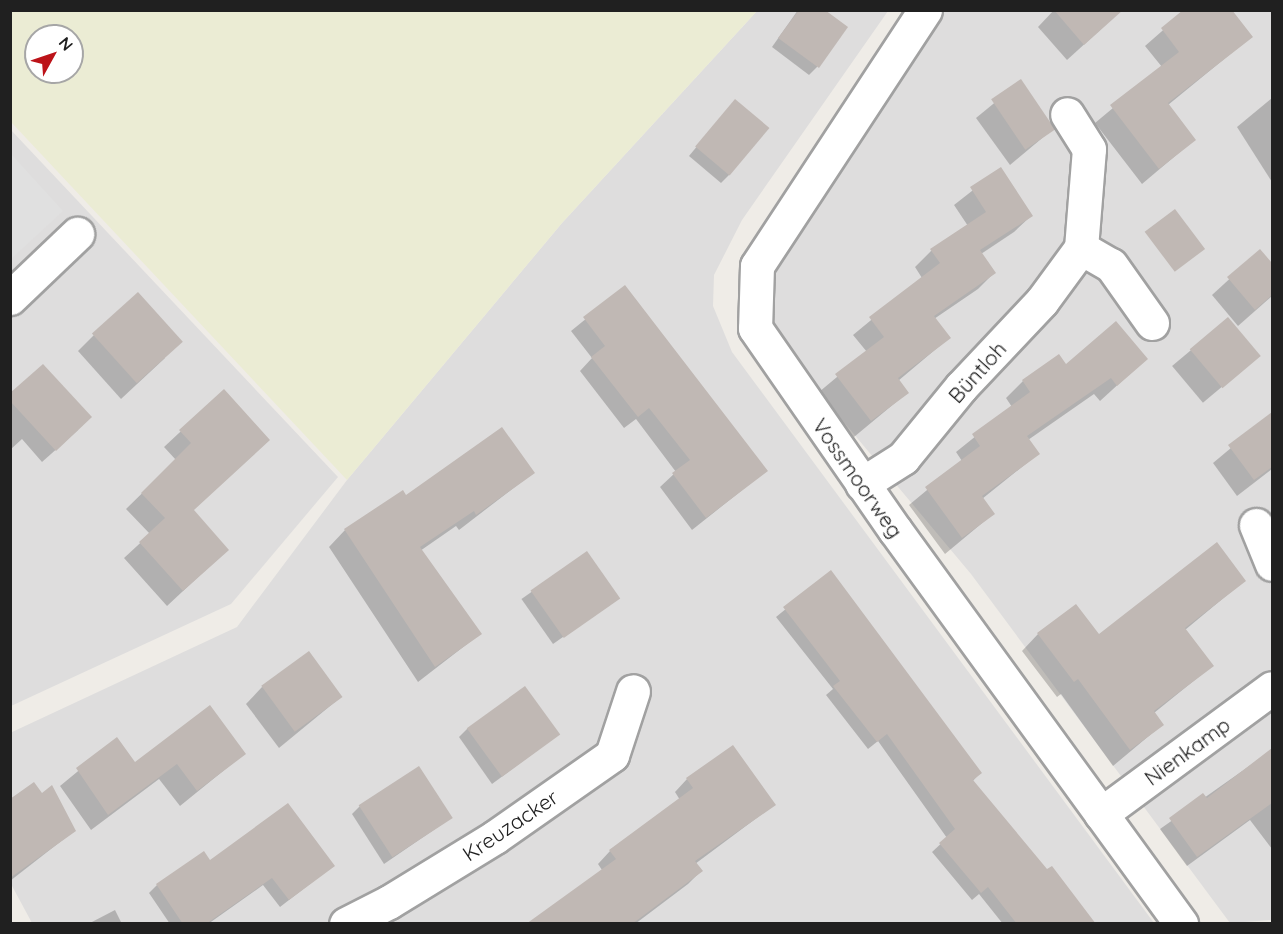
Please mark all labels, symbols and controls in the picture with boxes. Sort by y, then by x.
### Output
north arrow [24,24,84,84]
text: N [55,33,78,55]
street label: Büntloh [943,336,1011,408]
street label: Vossmoorweg [807,413,909,543]
street label: Nienkamp [1139,712,1235,790]
street label: Kreuzacker [457,784,563,866]

